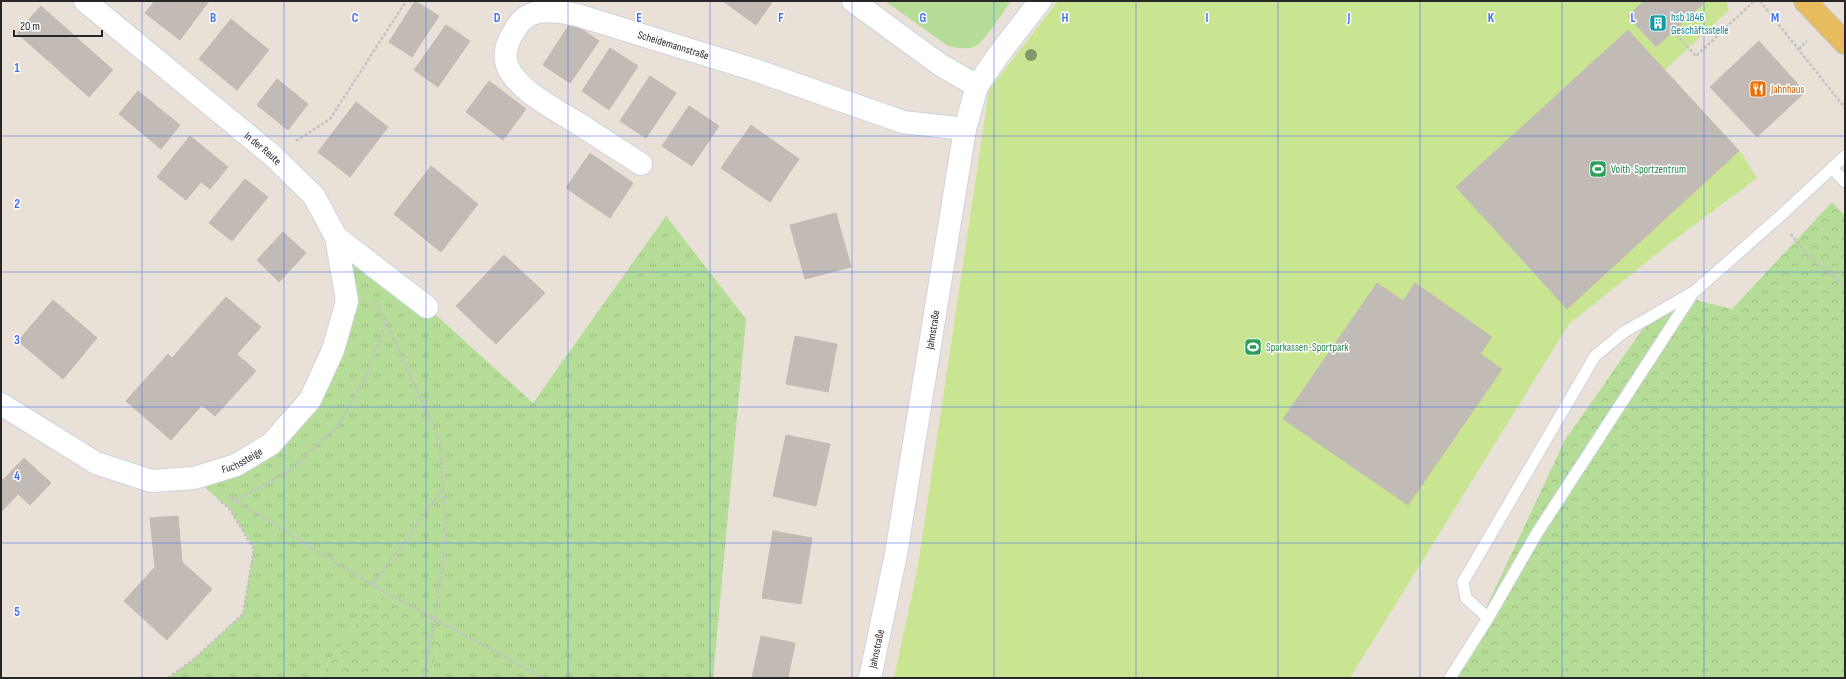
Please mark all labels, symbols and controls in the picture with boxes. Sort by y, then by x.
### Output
text: B [210,10,216,26]
text: C [352,10,359,26]
text: D [494,10,501,26]
text: E [636,10,642,26]
text: F [778,10,784,26]
text: G [920,10,927,26]
text: H [1062,10,1069,26]
text: I [1206,10,1209,26]
text: J [1347,10,1351,26]
text: K [1488,10,1495,26]
text: L [1630,10,1636,26]
text: M [1771,10,1779,26]
place label: hsb 1846 Geschäftsstelle [1671,11,1729,37]
scale bar [14,12,102,38]
building icon: hsb 1846 Geschäftsstelle [1648,13,1668,33]
text: 20 m [20,19,40,34]
street label: Scheidemannstraße [636,28,710,62]
text: 1 [14,60,20,76]
restaurant icon: Jahnhaus [1748,79,1768,99]
place label: Jahnhaus [1770,83,1804,96]
street label: In der Reute [242,129,284,168]
sports icon: Voith-Sportzentrum [1588,159,1608,179]
place label: Voith-Sportzentrum [1611,163,1686,176]
text: 2 [14,196,20,212]
street label: Jahnstraße [923,309,943,351]
text: 3 [14,332,20,348]
sports icon: Sparkassen-Sportpark [1243,337,1263,357]
place label: Sparkassen-Sportpark [1266,341,1349,354]
street label: Fuchssteige [220,445,265,476]
text: 4 [14,468,20,484]
text: 5 [14,604,20,620]
street label: Jahnstraße [866,628,887,670]

